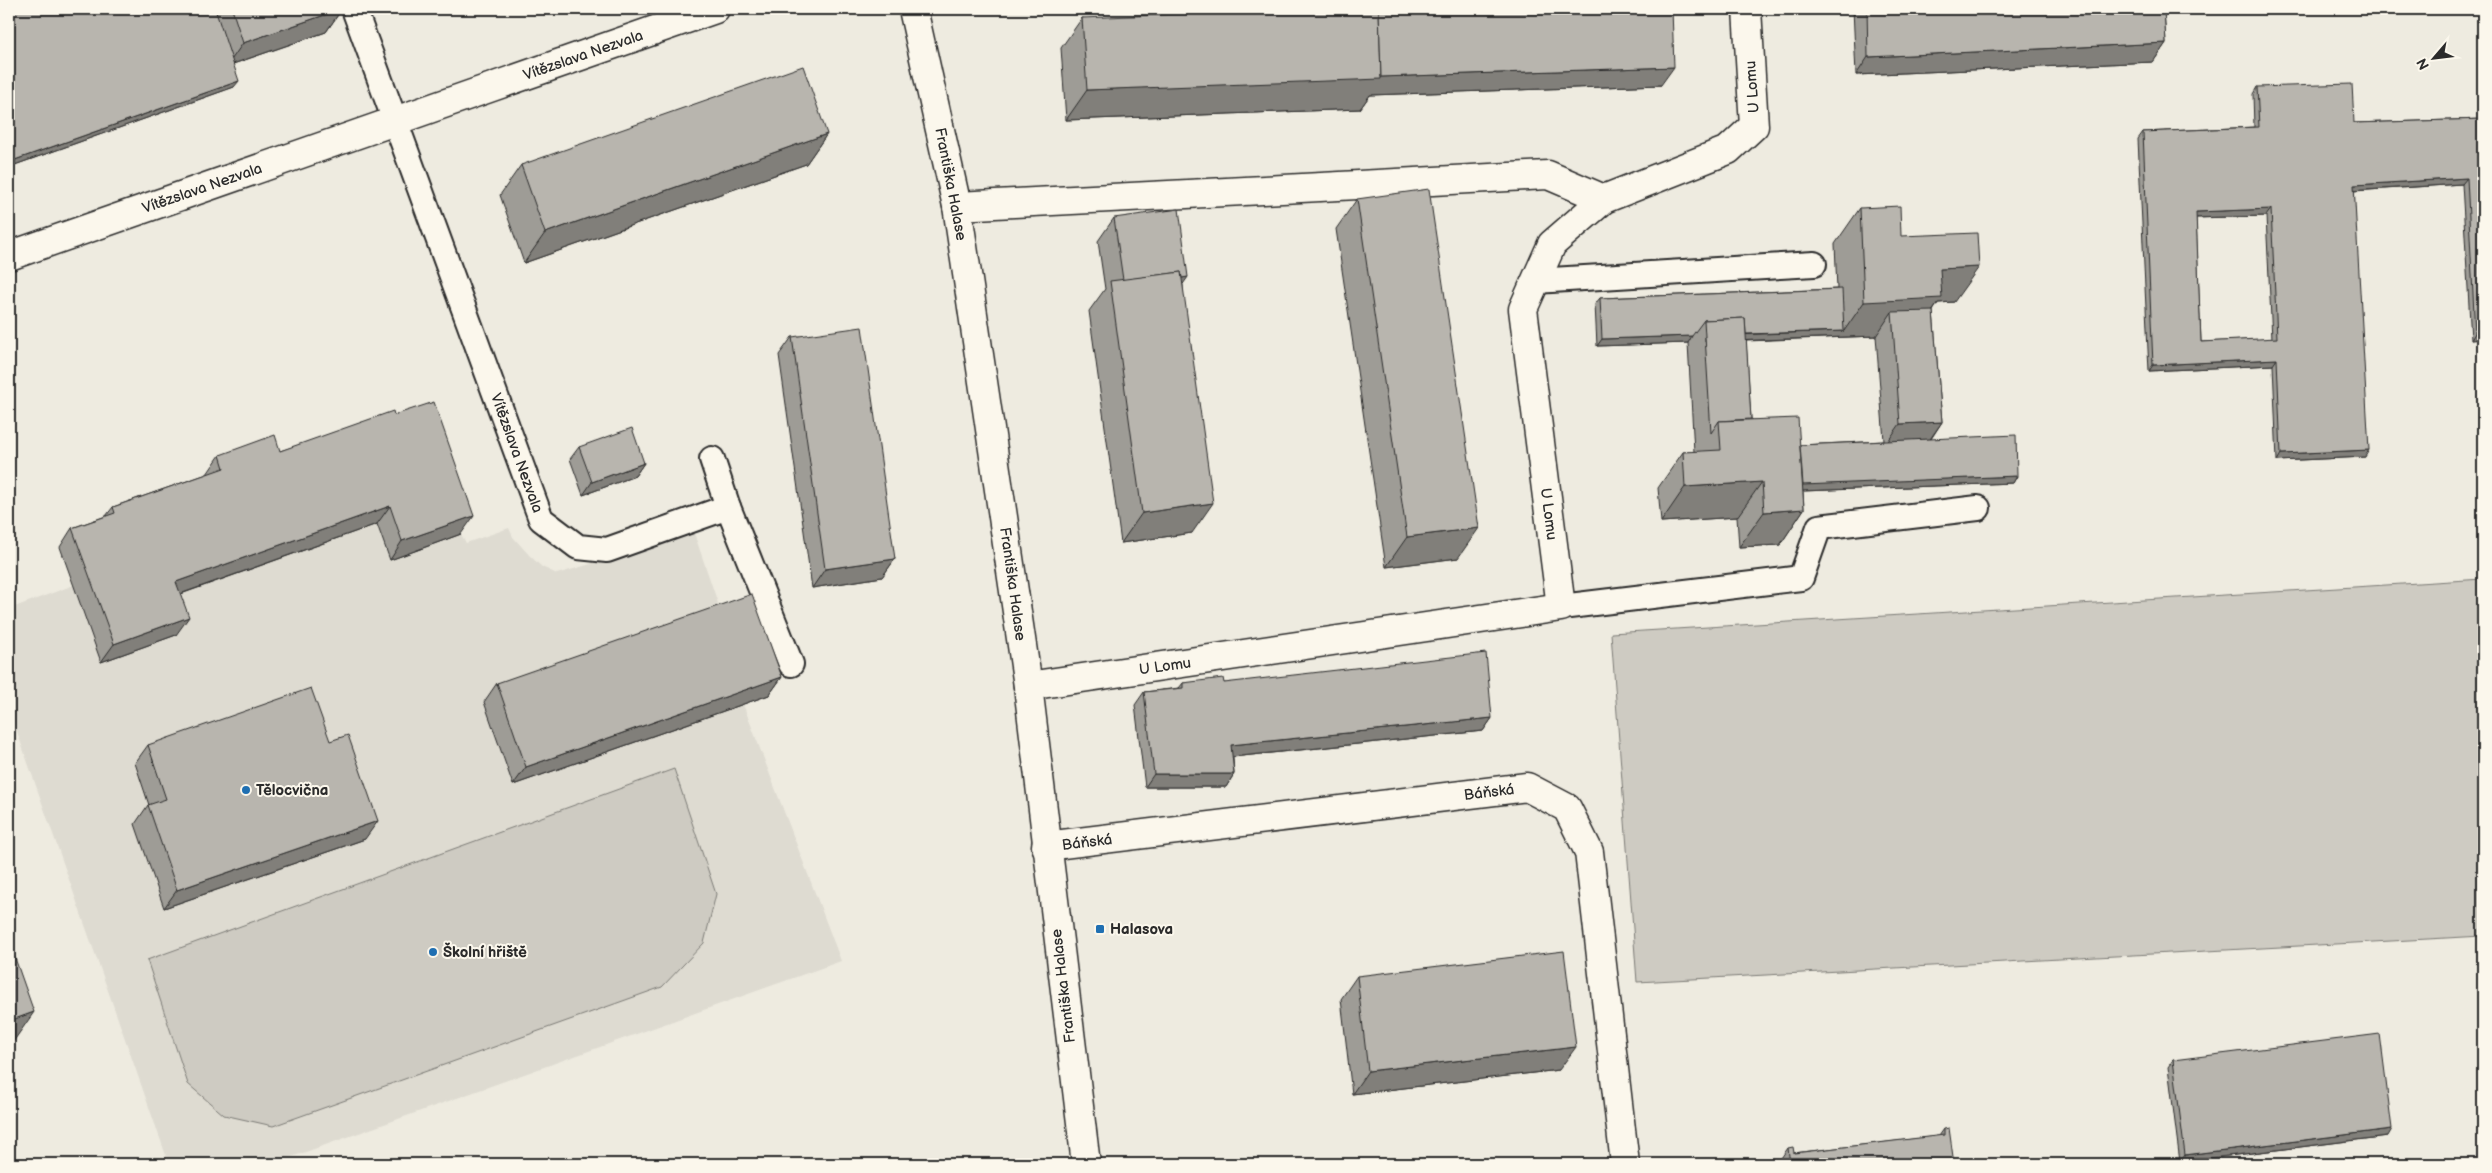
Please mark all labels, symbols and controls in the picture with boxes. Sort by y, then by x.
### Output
street label: Vítězslava Nezvala [521,26,646,85]
north arrow [2410,32,2460,82]
text: N [2413,55,2433,73]
street label: U Lomu [1741,60,1764,114]
street label: Františka Halase [930,126,971,242]
street label: Vítězslava Nezvala [140,159,265,218]
street label: Vítězslava Nezvala [486,391,547,516]
street label: U Lomu [1536,487,1561,541]
street label: Františka Halase [995,526,1030,642]
street label: U Lomu [1138,653,1192,680]
street label: Báňská [1463,780,1515,805]
place label: Tělocvična [256,781,328,800]
marker: Tělocvična [240,784,252,796]
street label: Báňská [1061,830,1113,855]
place label: Halasova [1110,920,1173,939]
marker: Halasova [1094,923,1106,935]
street label: Františka Halase [1047,928,1080,1044]
place label: Školní hřiště [443,942,527,962]
marker: Školní hřiště [427,946,439,958]

